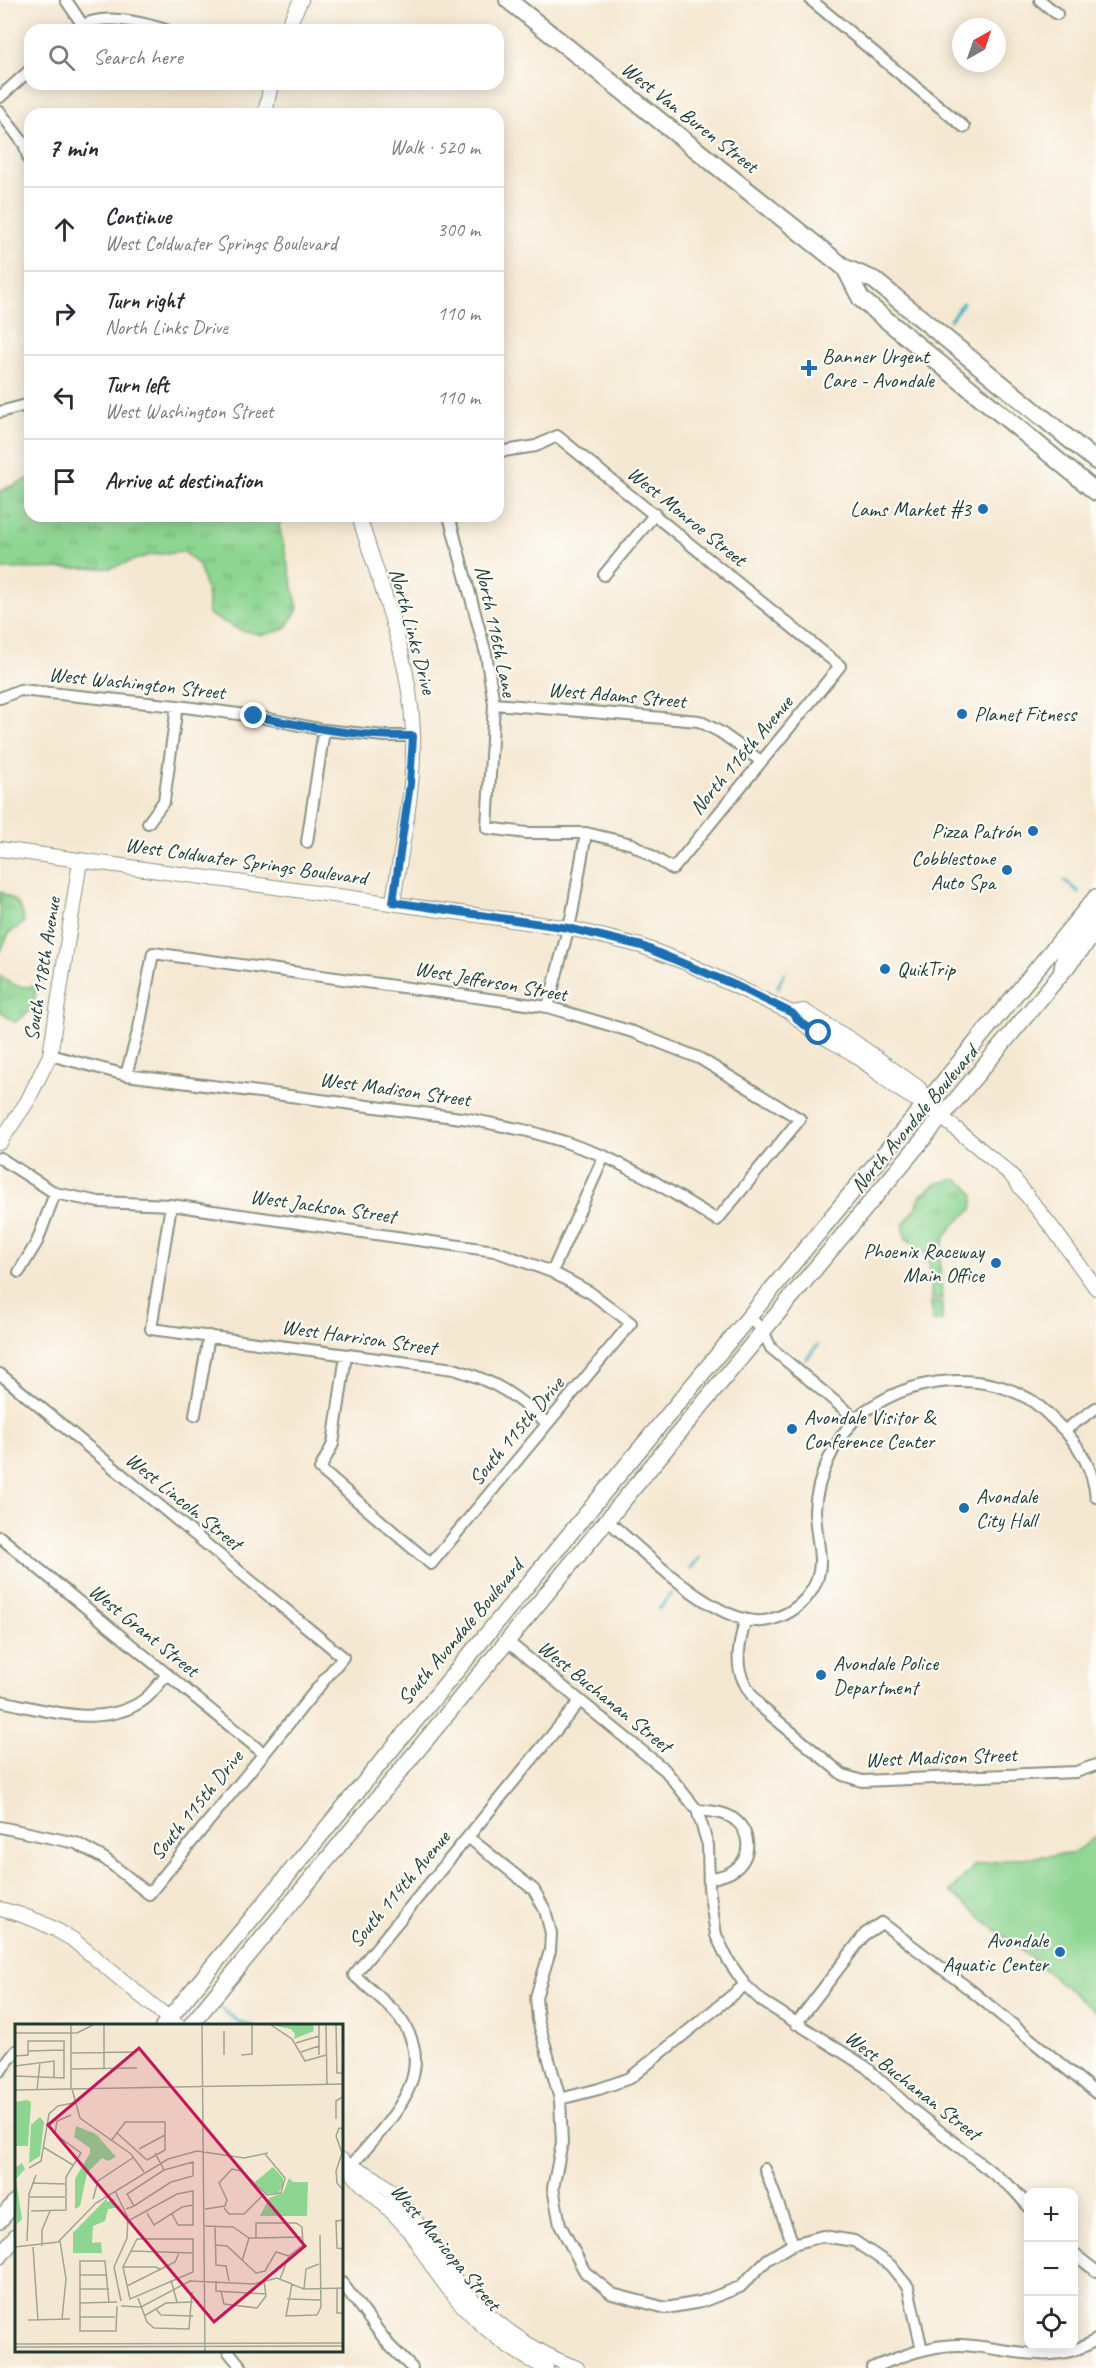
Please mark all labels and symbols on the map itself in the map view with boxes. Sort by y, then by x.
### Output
north arrow [952,18,1006,72]
street label: West Van Buren Street [616,55,765,180]
place label: Banner Urgent Care - Avondale [822,343,935,393]
marker: Banner Urgent Care - Avondale [800,359,818,377]
street label: West Monroe Street [622,460,753,573]
place label: Lams Market #3 [850,496,973,522]
marker: Lams Market #3 [976,502,990,516]
street label: North 116th Lane [469,563,523,700]
street label: North Links Drive [384,565,443,698]
street label: West Washington Street [48,661,228,705]
street label: West Adams Street [547,676,689,714]
street label: North 116th Avenue [684,689,799,820]
place label: Planet Fitness [974,701,1078,727]
route end [240,702,266,728]
marker: Planet Fitness [955,707,969,721]
place label: Pizza Patrón [932,818,1022,844]
marker: Pizza Patrón [1026,824,1040,838]
street label: West Coldwater Springs Boulevard [124,831,372,891]
place label: Cobblestone Auto Spa [911,845,997,895]
marker: Cobblestone Auto Spa [1000,863,1014,877]
street label: South 118th Avenue [18,894,66,1043]
street label: West Jefferson Street [413,955,571,1008]
place label: QuikTrip [897,956,957,982]
marker: QuikTrip [878,962,892,976]
route start [805,1019,831,1045]
street label: North Avondale Boulevard [845,1037,985,1198]
street label: West Madison Street [318,1066,474,1113]
street label: West Jackson Street [249,1183,400,1229]
place label: Phoenix Raceway Main Office [863,1238,986,1288]
marker: Phoenix Raceway Main Office [989,1256,1003,1270]
street label: West Harrison Street [280,1313,441,1361]
street label: South 115th Drive [463,1370,570,1491]
place label: Avondale Visitor & Conference Center [804,1404,937,1454]
marker: Avondale Visitor & Conference Center [785,1422,799,1436]
street label: West Lincoln Street [121,1446,250,1558]
place label: Avondale City Hall [976,1483,1040,1533]
marker: Avondale City Hall [957,1501,971,1515]
street label: South Avondale Boulevard [392,1551,531,1710]
street label: West Grant Street [84,1578,206,1684]
street label: West Buchanan Street [533,1634,680,1760]
place label: Avondale Police Department [833,1650,939,1700]
marker: Avondale Police Department [814,1668,828,1682]
street label: West Madison Street [865,1741,1019,1773]
street label: South 115th Drive [144,1744,249,1865]
street label: South 114th Avenue [342,1824,456,1953]
place label: Avondale Aquatic Center [942,1927,1049,1977]
marker: Avondale Aquatic Center [1053,1945,1067,1959]
inset map [15,2024,344,2353]
street label: West Buchanan Street [840,2024,988,2148]
street label: West Maricopa Street [385,2178,508,2317]

